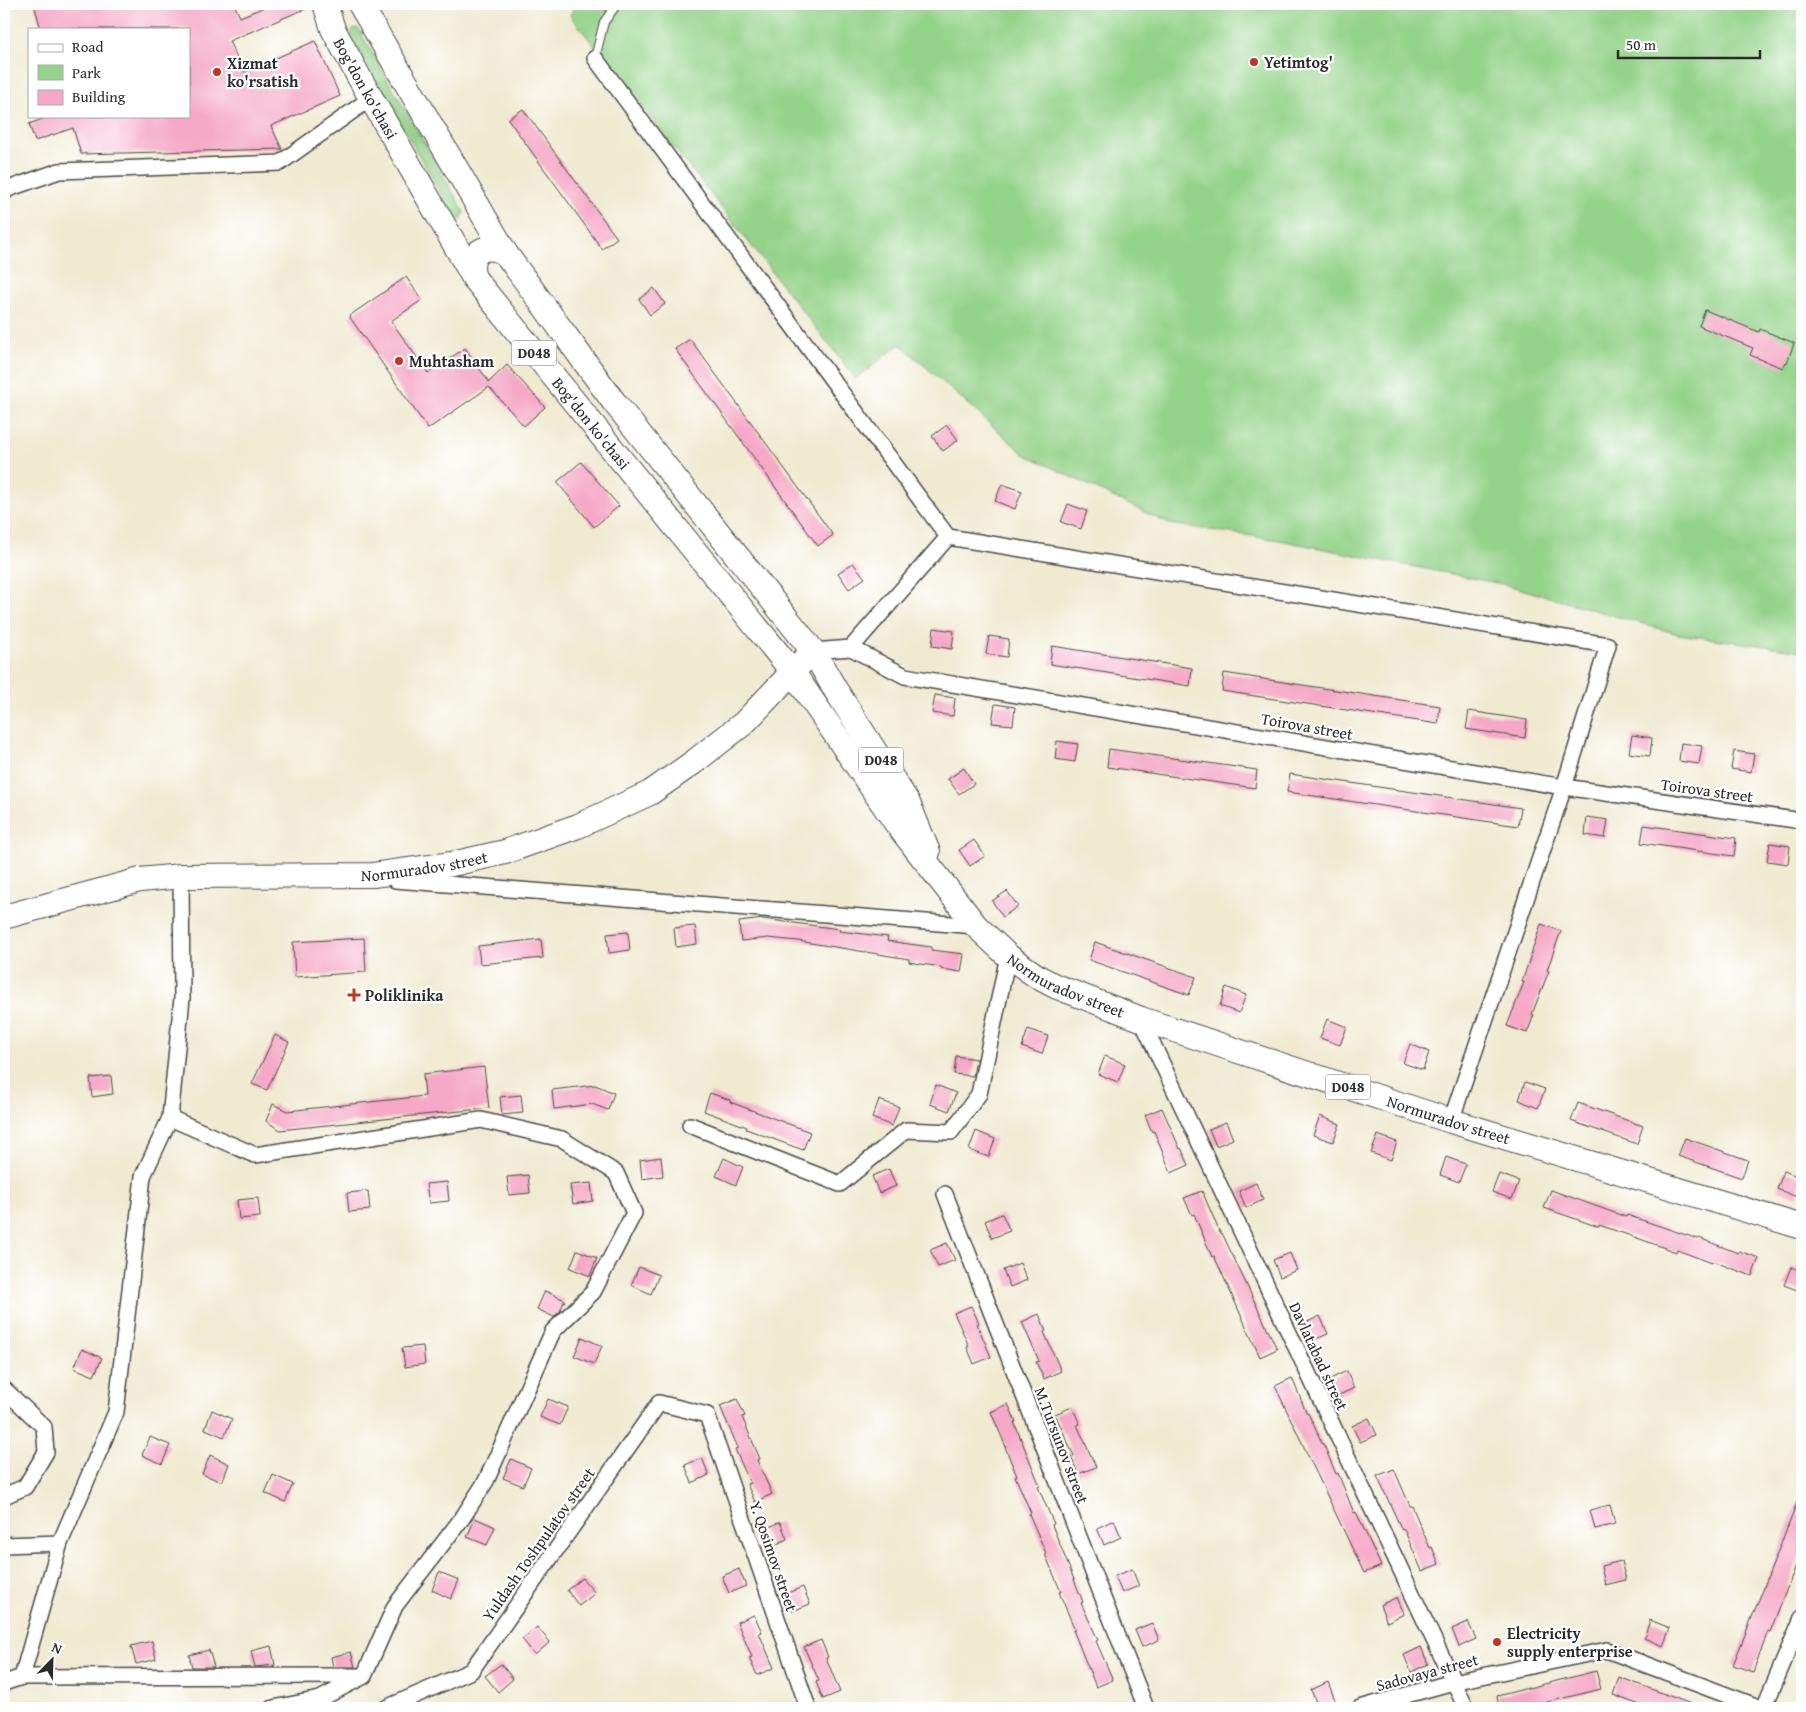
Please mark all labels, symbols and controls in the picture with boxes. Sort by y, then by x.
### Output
legend [28,28,190,118]
scale bar [1618,28,1761,60]
street label: Bog'don ko'chasi [328,33,404,144]
text: 50 m [1626,34,1657,55]
text: Road [72,36,103,57]
place label: Yetimtog' [1264,50,1333,74]
place label: Xizmat ko'rsatish [227,51,299,93]
marker: Yetimtog' [1248,56,1260,68]
text: Park [72,62,101,83]
marker: Xizmat ko'rsatish [211,66,223,78]
text: Building [72,86,126,107]
road number: D048 [512,340,556,366]
place label: Muhtasham [409,349,494,373]
marker: Muhtasham [393,355,405,367]
street label: Bog'don ko'chasi [547,372,637,475]
street label: Toirova street [1259,706,1355,746]
road number: D048 [858,748,904,772]
street label: Toirova street [1659,772,1755,808]
street label: Normuradov street [361,844,490,887]
street label: Normuradov street [1002,947,1128,1024]
place label: Poliklinika [365,983,444,1007]
marker: Poliklinika [347,988,361,1002]
road number: D048 [1326,1074,1370,1100]
street label: Normuradov street [1384,1089,1513,1150]
street label: Davlatabad street [1283,1298,1355,1414]
street label: M.Tursunov street [1029,1383,1095,1507]
street label: Yuldash Toshpulatov street [476,1462,600,1626]
street label: Y. Qosimov street [744,1497,804,1615]
place label: Electricity supply enterprise [1507,1621,1633,1663]
north arrow [28,1634,78,1684]
marker: Electricity supply enterprise [1491,1636,1503,1648]
text: N [49,1637,66,1659]
street label: Sadovaya street [1373,1647,1481,1697]

